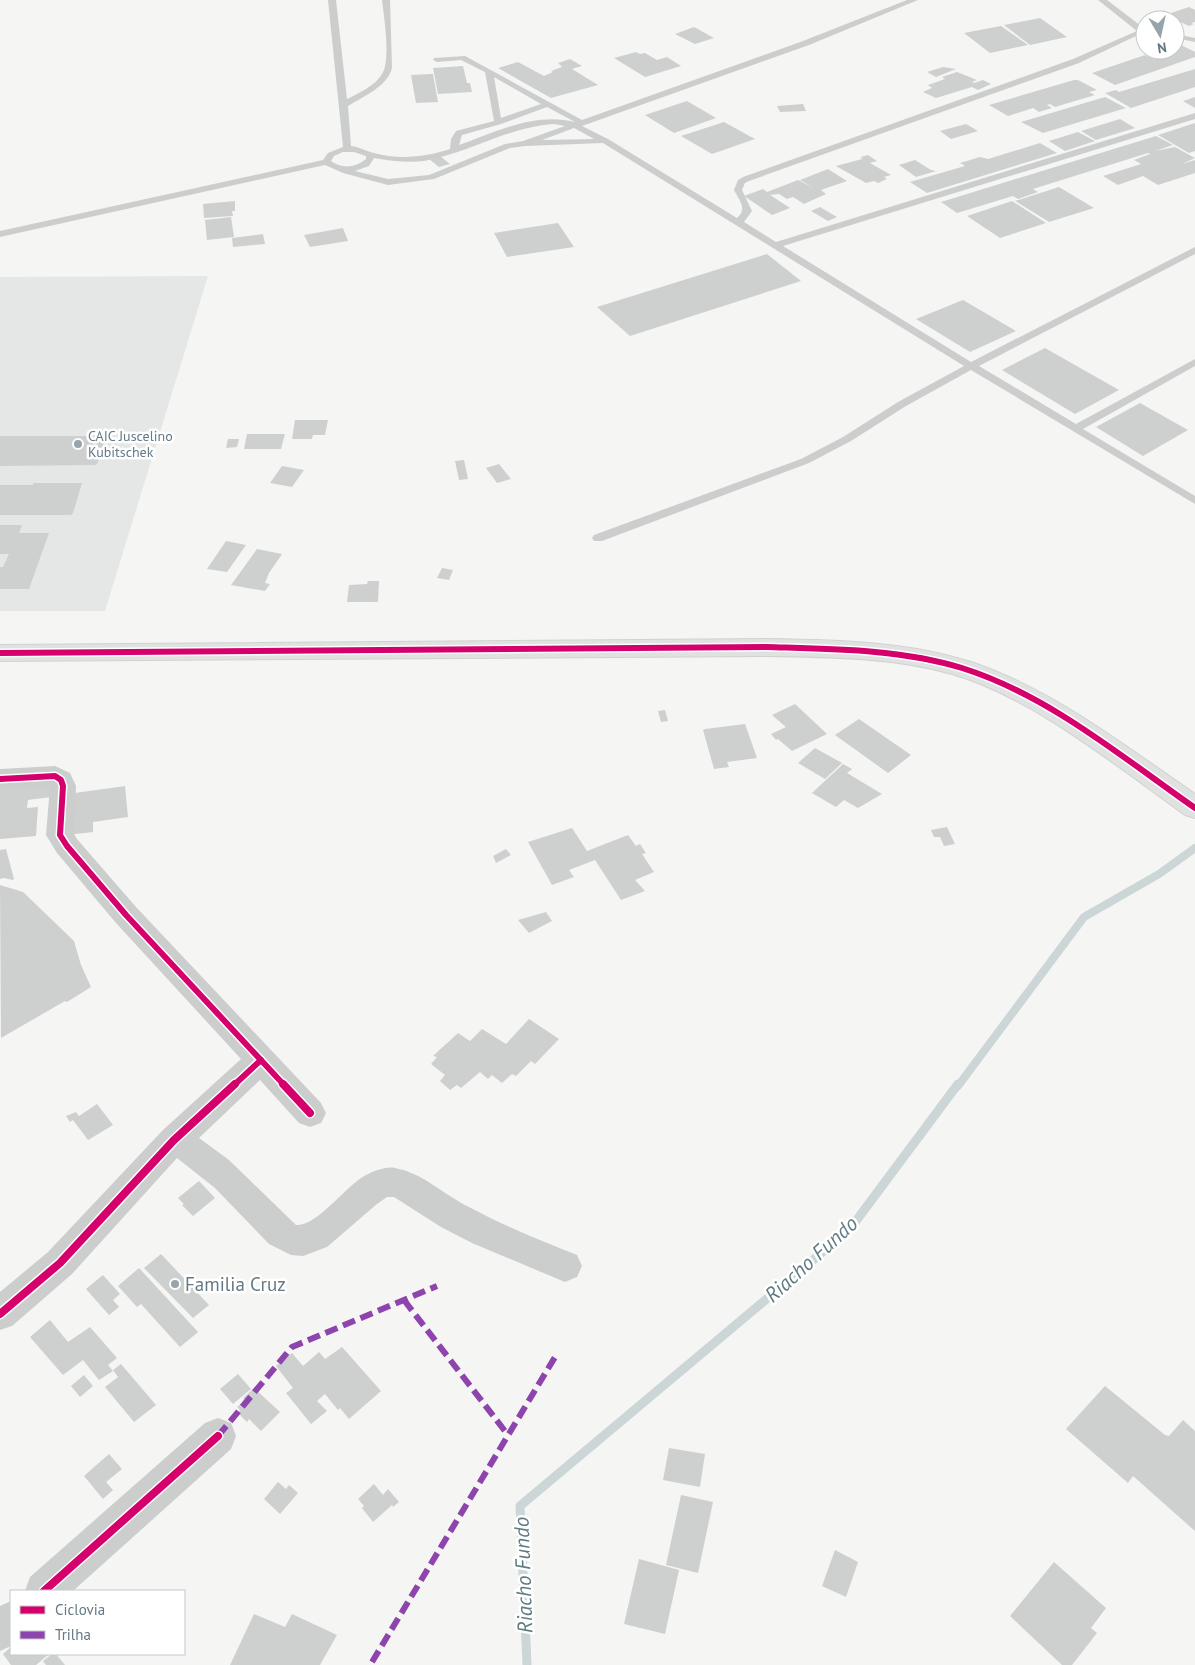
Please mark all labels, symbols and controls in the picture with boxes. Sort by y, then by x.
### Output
north arrow [1135,10,1185,60]
text: N [1156,38,1168,57]
place label: CAIC Juscelino Kubitschek [88,427,173,461]
marker: CAIC Juscelino Kubitschek [72,438,84,450]
water label: Riacho Fundo [759,1210,863,1308]
place label: Familia Cruz [185,1272,286,1296]
marker: Familia Cruz [169,1278,181,1290]
water label: Riacho Fundo [507,1516,539,1634]
legend [10,1590,185,1655]
text: Ciclovia [55,1600,105,1619]
text: Trilha [55,1625,91,1644]

